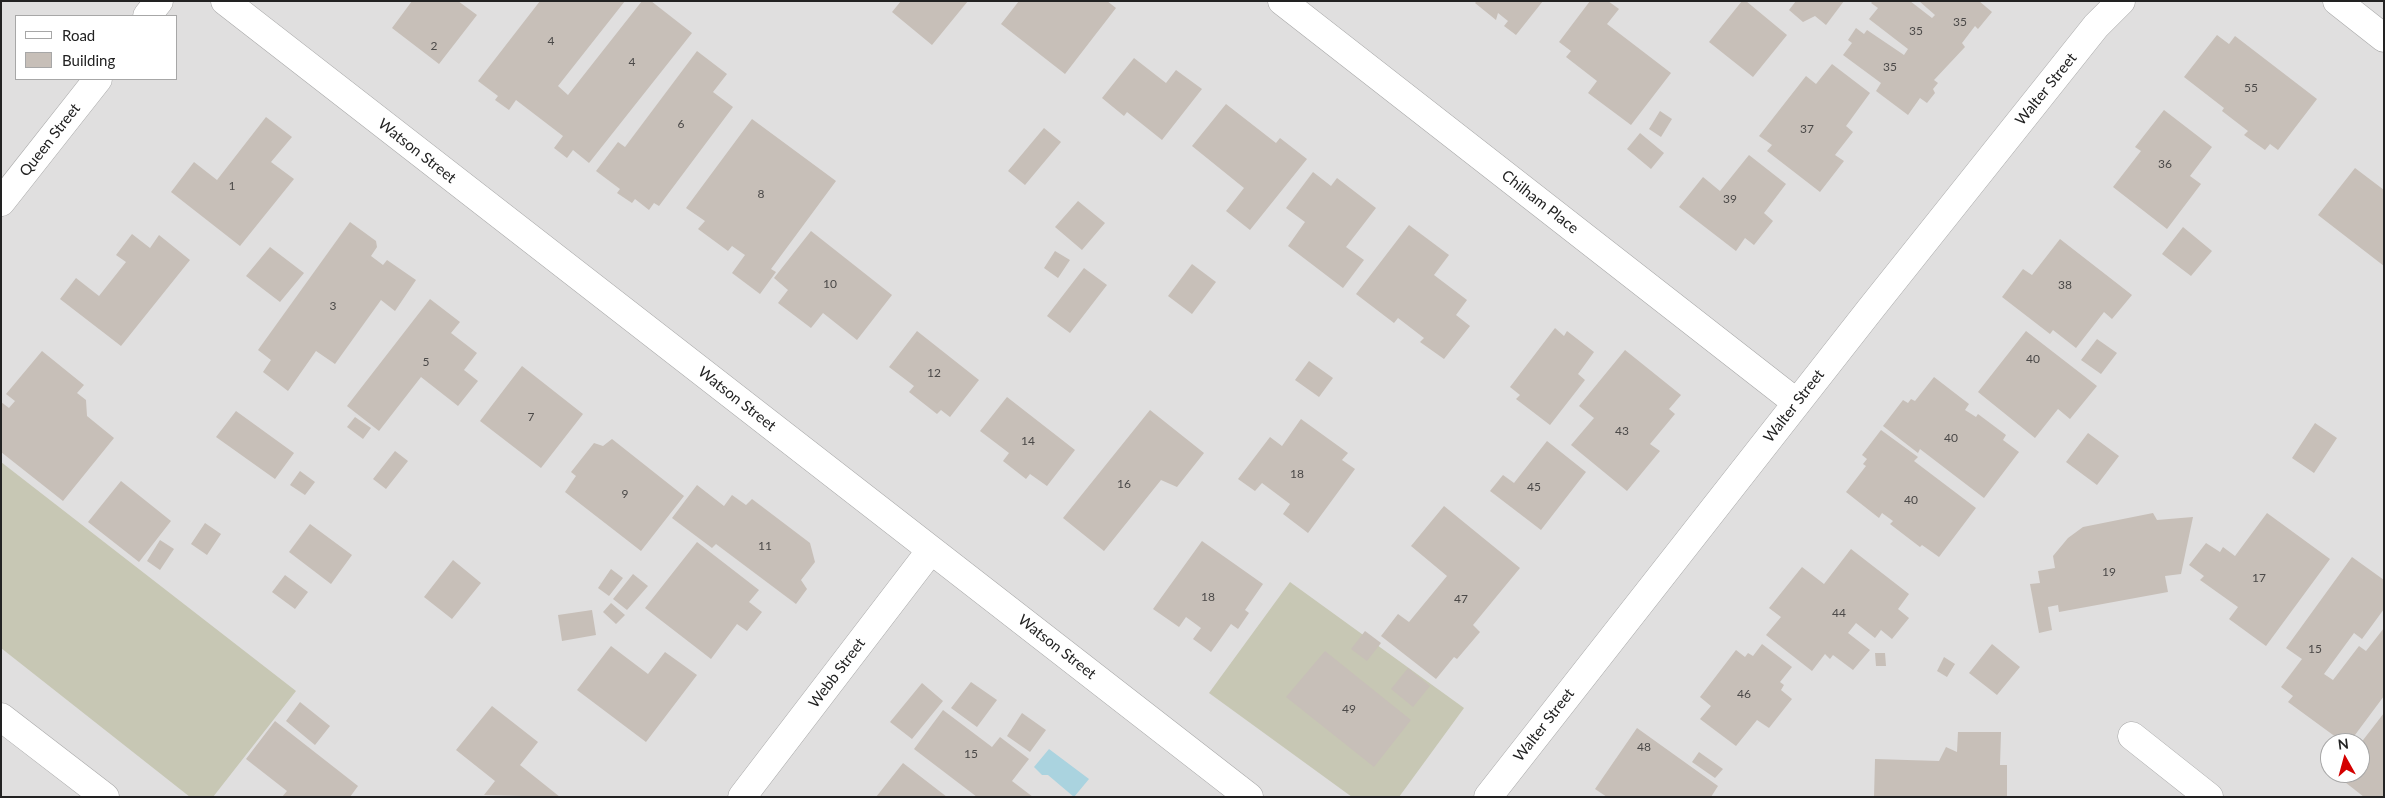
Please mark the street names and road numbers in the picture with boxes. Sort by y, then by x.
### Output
street label: Walter Street [2011,49,2081,129]
street label: Queen Street [16,100,84,180]
street label: Watson Street [374,115,460,187]
street label: Chilham Place [1498,166,1582,238]
street label: Watson Street [694,363,780,435]
street label: Walter Street [1760,366,1828,446]
street label: Watson Street [1014,611,1100,683]
street label: Webb Street [805,635,869,711]
street label: Walter Street [1510,685,1578,765]

